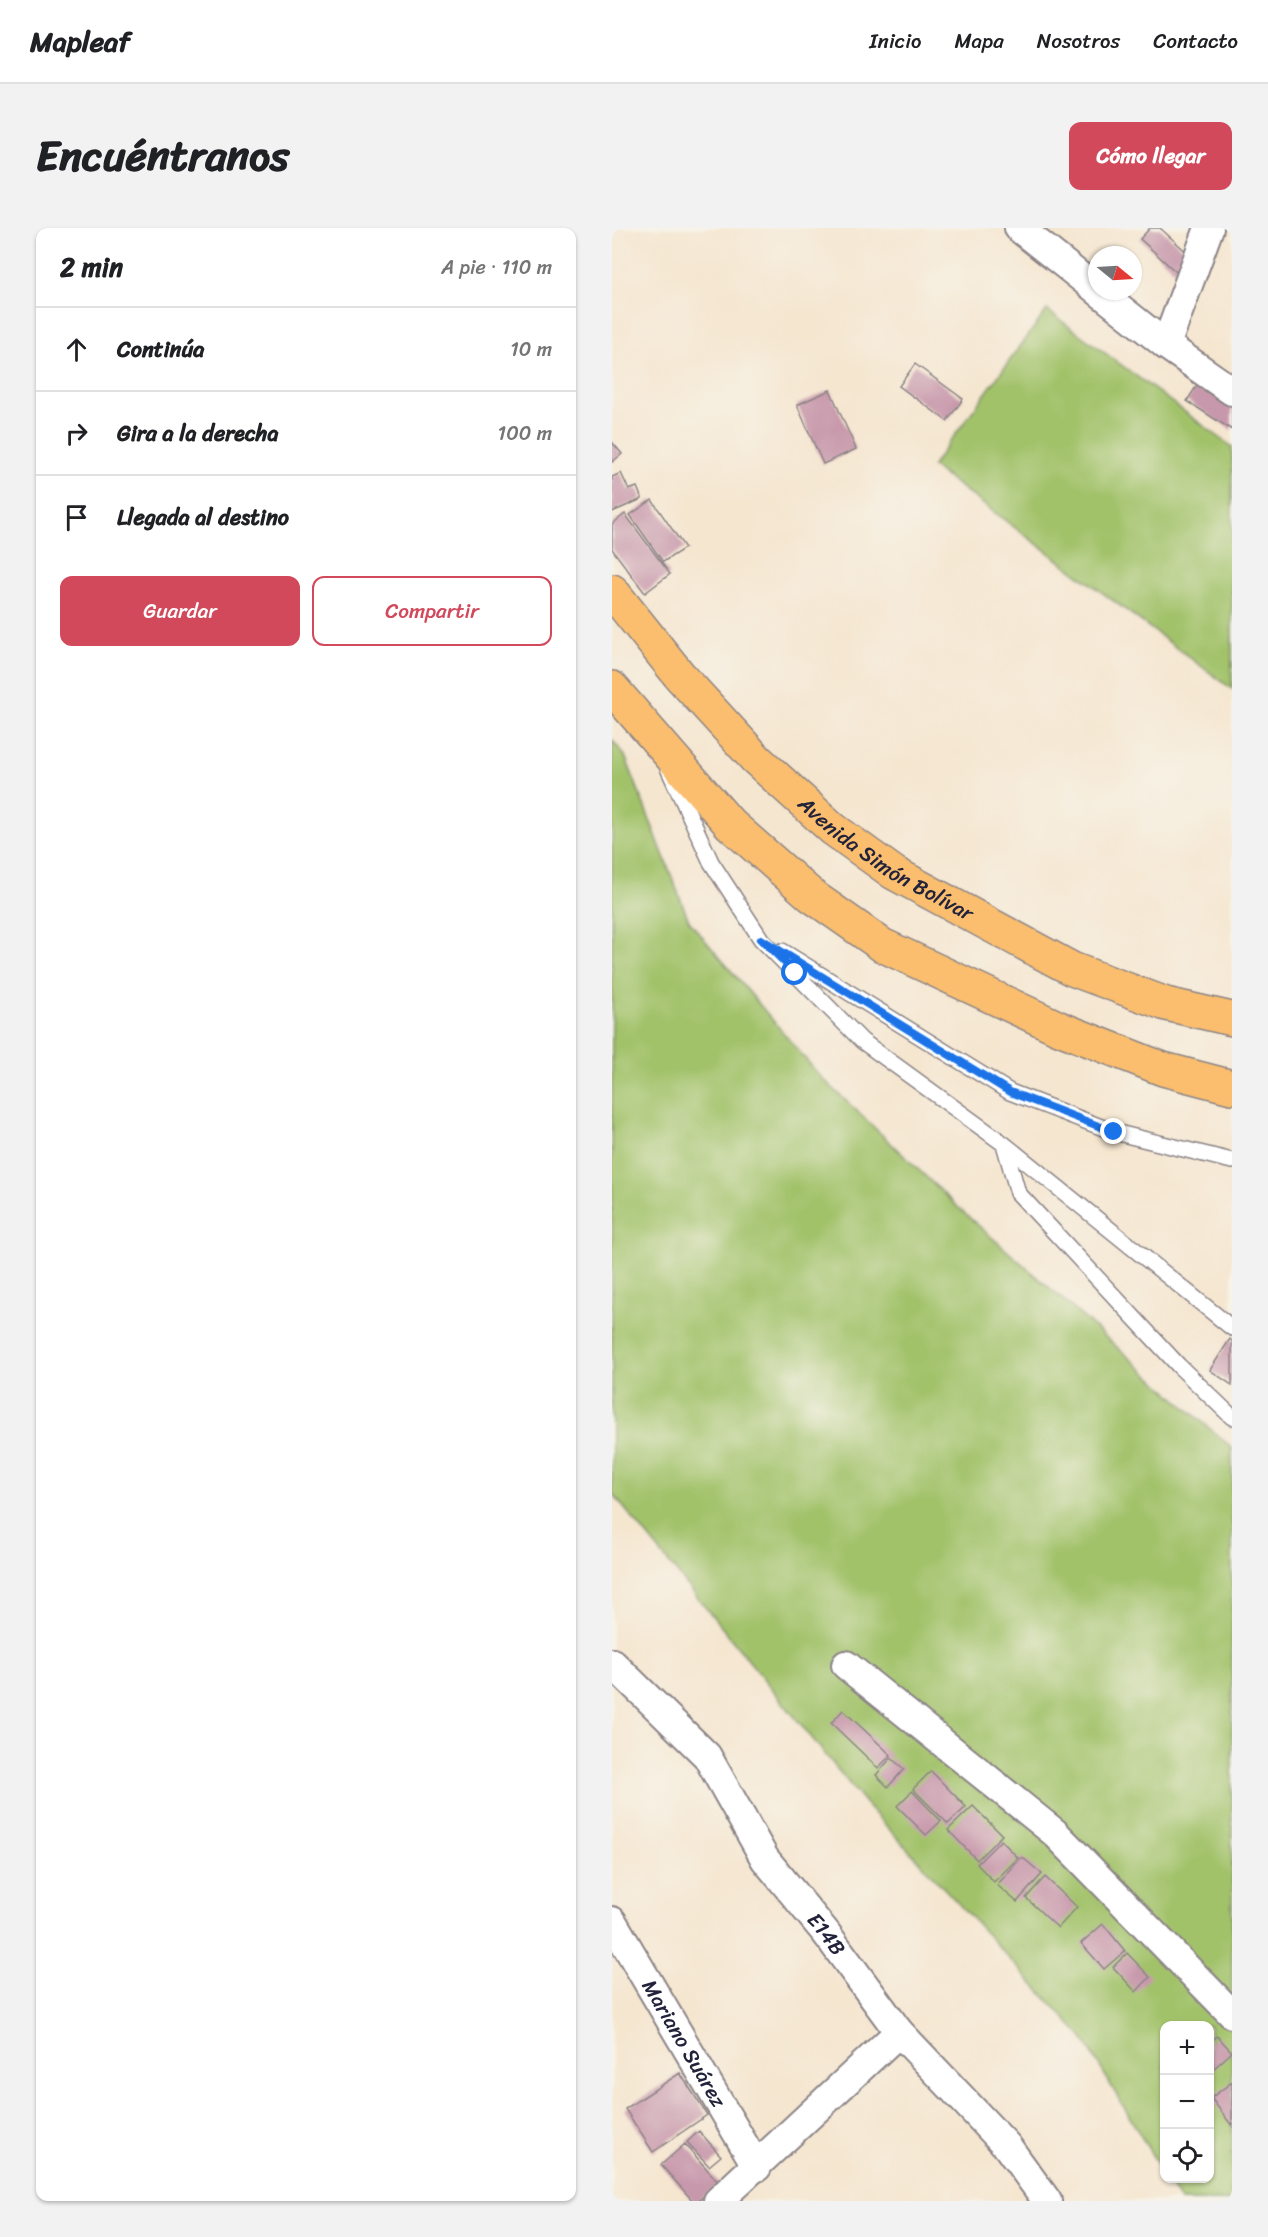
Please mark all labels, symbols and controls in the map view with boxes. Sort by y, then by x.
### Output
text: Mapleaf [30,17,130,66]
text: Inicio [869,22,921,60]
text: Mapa [954,22,1004,60]
text: Nosotros [1037,22,1120,60]
text: Contacto [1153,22,1238,60]
text: Encuéntranos [36,119,289,193]
button: Cómo llegar [1069,122,1232,190]
text: 2 min [60,244,123,290]
north arrow [1088,246,1142,300]
text: A pie · 110 m [441,250,552,285]
text: Continúa [117,330,204,369]
text: 10 m [510,332,552,367]
icon: ahead [60,333,93,366]
text: Gira a la derecha [117,414,278,453]
text: 100 m [498,416,552,451]
icon: right [60,417,93,450]
text: Llegada al destino [117,498,289,537]
icon: arrive [60,501,93,534]
button: Guardar [60,576,300,646]
button: Compartir [312,576,552,646]
street label: Avenida Simón Bolívar [788,786,982,932]
route start [781,959,807,985]
route end [1100,1118,1126,1144]
street label: E14B [797,1903,856,1964]
street label: Mariano Suárez [631,1972,738,2116]
map controls [1160,2021,1214,2183]
button: + [1160,2021,1214,2075]
button: − [1160,2075,1214,2129]
button: locate [1160,2129,1214,2183]

